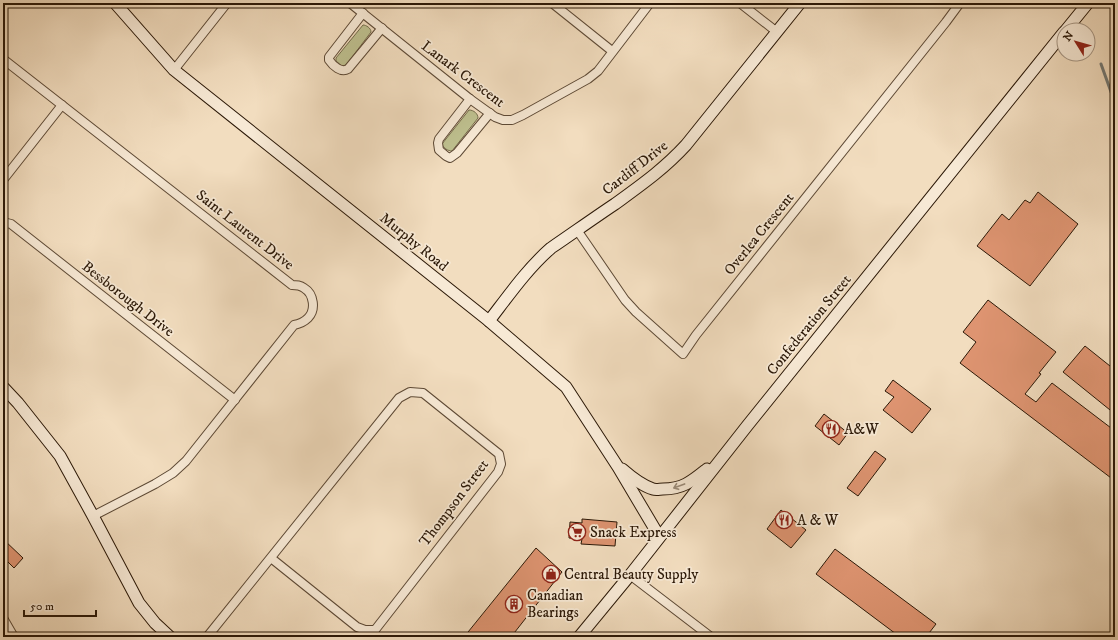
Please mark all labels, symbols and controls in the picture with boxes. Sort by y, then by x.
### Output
north arrow [1056,22,1096,62]
text: N [1061,29,1077,44]
street label: Lanark Crescent [418,36,509,112]
street label: Cardiff Drive [598,136,672,200]
street label: Saint Laurent Drive [192,186,298,274]
street label: Overlea Crescent [720,189,798,279]
street label: Murphy Road [376,209,453,276]
street label: Bessborough Drive [78,257,178,341]
street label: Confederation Street [763,271,856,379]
restaurant icon: A&W [821,419,841,439]
place label: A&W [844,420,879,439]
street label: Thompson Street [415,456,493,550]
one-way arrow [674,483,686,491]
restaurant icon: A & W [774,510,794,530]
place label: A & W [797,511,839,530]
supermarket icon: Snack Express [567,522,587,542]
place label: Snack Express [590,523,676,542]
shop icon: Central Beauty Supply [541,564,561,584]
place label: Central Beauty Supply [564,565,699,584]
place label: Canadian Bearings [527,586,583,622]
scale bar [24,592,96,618]
building icon: Canadian Bearings [504,594,524,614]
text: 50 m [30,599,54,614]

